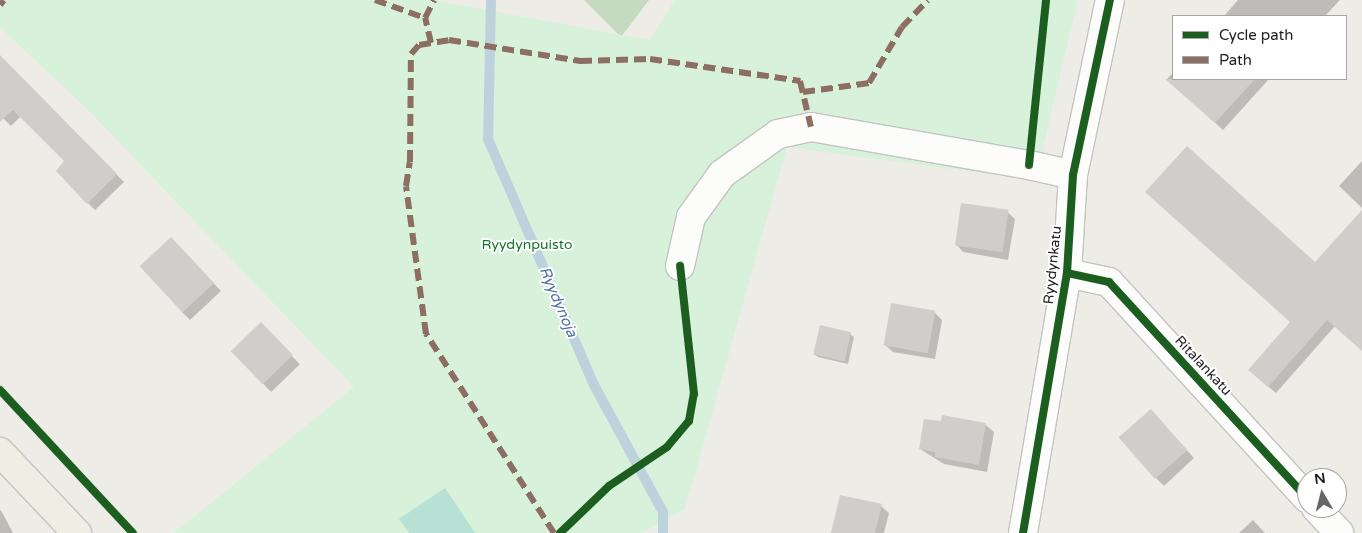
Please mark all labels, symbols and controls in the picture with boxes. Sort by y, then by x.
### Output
legend [1172,15,1347,80]
text: Cycle path [1219,26,1293,44]
text: Path [1219,51,1252,69]
street label: Ryydynkatu [1041,225,1065,305]
park label: Ryydynpuisto [481,237,573,253]
water label: Ryydynoja [535,264,581,340]
street label: Ritalankatu [1171,333,1235,399]
north arrow [1297,468,1347,518]
text: N [1313,469,1327,488]

